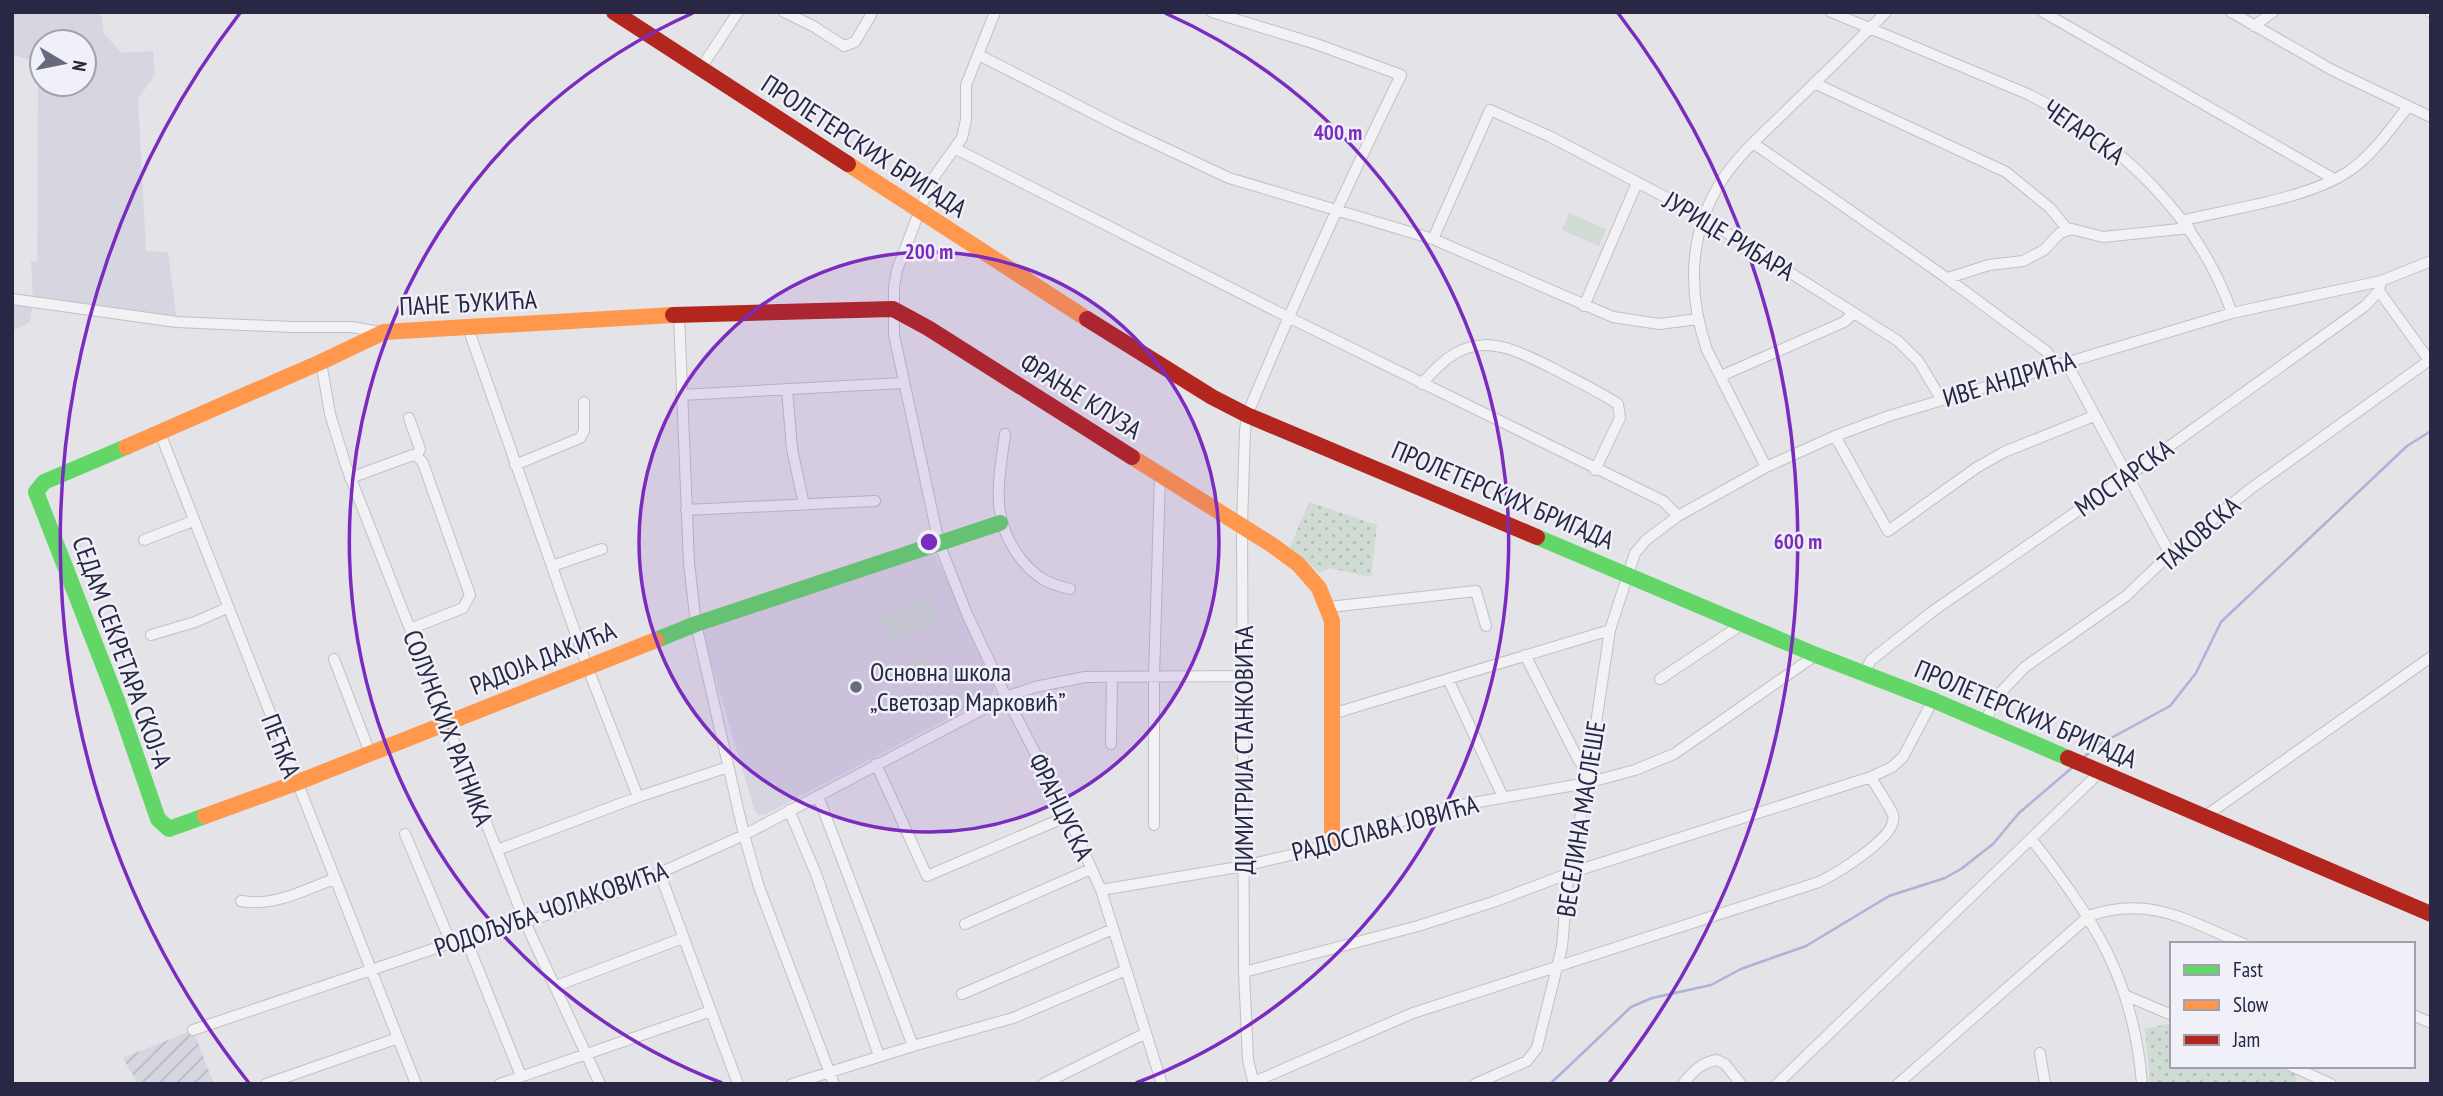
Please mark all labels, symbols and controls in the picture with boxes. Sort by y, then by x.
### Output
north arrow [28,28,98,98]
text: N [67,59,92,73]
street label: ПРОЛЕТЕРСКИХ БРИГАДА [755,67,974,225]
street label: ЧЕГАРСКА [2037,92,2132,172]
text: 400 m [1314,119,1362,146]
street label: ЈУРИЦЕ РИБАРА [1657,183,1801,288]
text: 200 m [905,238,953,265]
street label: ПАНЕ ЂУКИЋА [398,282,538,323]
street label: ИВЕ АНДРИЋА [1939,343,2080,414]
street label: ФРАЊЕ КЛУЗА [1014,345,1149,446]
street label: МОСТАРСКА [2068,431,2180,524]
street label: ПРОЛЕТЕРСКИХ БРИГАДА [1387,433,1620,557]
street label: ТАКОВСКА [2151,488,2247,578]
text: 600 m [1774,528,1822,555]
centre of rings [917,530,941,554]
street label: СЕДАМ СЕКРЕТАРА СКОЈ-А [65,532,180,773]
street label: РАДОЈА ДАКИЋА [465,613,621,702]
street label: СОЛУНСКИХ РАТНИКА [396,625,501,831]
street label: ДИМИТРИЈА СТАНКОВИЋА [1227,625,1260,874]
street label: ПРОЛЕТЕРСКИХ БРИГАДА [1910,652,2143,776]
place label: Основна школа „Светозар Марковић” [870,655,1066,718]
marker: Основна школа „Светозар Марковић” [848,679,864,695]
street label: ПЕЋКА [254,709,309,783]
street label: ВЕСЕЛИНА МАСЛЕШЕ [1549,718,1612,919]
street label: ФРАНЦУСКА [1021,748,1102,866]
street label: РАДОСЛАВА ЈОВИЋА [1288,787,1482,868]
street label: РОДОЉУБА ЧОЛАКОВИЋА [430,853,673,964]
legend [2170,942,2415,1068]
text: Fast [2233,956,2263,983]
text: Slow [2233,991,2269,1018]
text: Jam [2232,1026,2260,1053]

